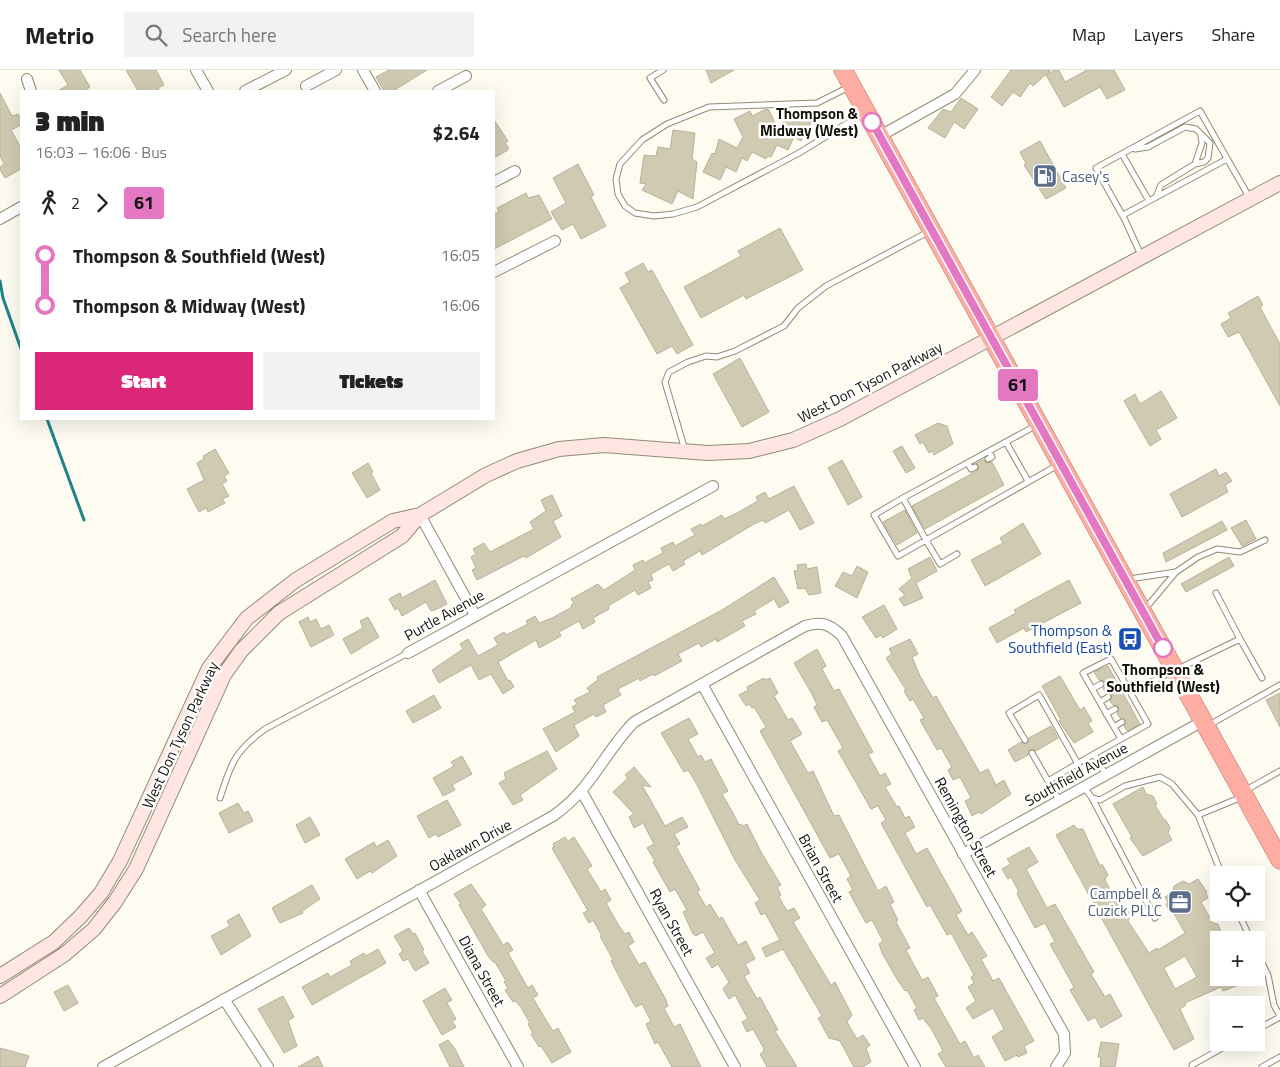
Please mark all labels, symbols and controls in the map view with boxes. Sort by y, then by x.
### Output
search box [124,12,474,57]
text: Metrio [25,17,94,53]
text: Search here [182,20,277,49]
icon: search [142,21,170,49]
text: Map [1072,21,1106,48]
text: Layers [1134,21,1183,48]
text: Share [1211,21,1255,48]
text: 3 min [35,99,105,142]
place label: Thompson & Midway (West) [760,102,858,142]
marker: Thompson & Midway (West) [862,112,882,132]
text: $2.64 [433,118,480,147]
text: 16:03 – 16:06 · Bus [35,140,167,164]
fuel station icon: Casey's [1032,163,1058,189]
place label: Casey's [1062,165,1109,188]
icon: walk [35,189,63,217]
icon: forward [88,189,116,217]
text: 61 [134,189,154,216]
text: 2 [71,191,80,215]
text: Thompson & Southfield (West) [73,241,325,270]
text: 16:05 [441,243,480,267]
text: Thompson & Midway (West) [73,291,305,320]
text: 16:06 [441,293,480,317]
street label: West Don Tyson Parkway [793,335,947,429]
button: Start [35,352,253,410]
button: Tickets [263,352,480,410]
line badge: 61 [996,369,1040,401]
text: 61 [1008,371,1028,398]
street label: Purtle Avenue [400,583,488,647]
place label: Thompson & Southfield (East) [1008,619,1113,659]
bus stop icon: Thompson & Southfield (East) [1117,626,1143,652]
marker: Thompson & Southfield (West) [1153,638,1173,658]
street label: West Don Tyson Parkway [136,658,224,812]
place label: Thompson & Southfield (West) [1106,658,1220,698]
street label: Southfield Avenue [1020,736,1132,812]
street label: Remington Street [929,773,1003,882]
street label: Oaklawn Drive [425,813,515,877]
street label: Brian Street [793,830,850,907]
map controls [1210,866,1265,1051]
button: locate [1210,866,1265,921]
place label: Campbell & Cuzick PLLC [1088,882,1163,922]
street label: Ryan Street [644,884,700,961]
office icon: Campbell & Cuzick PLLC [1167,889,1193,915]
street label: Diana Street [453,931,511,1011]
button: + [1210,931,1265,986]
button: − [1210,996,1265,1051]

